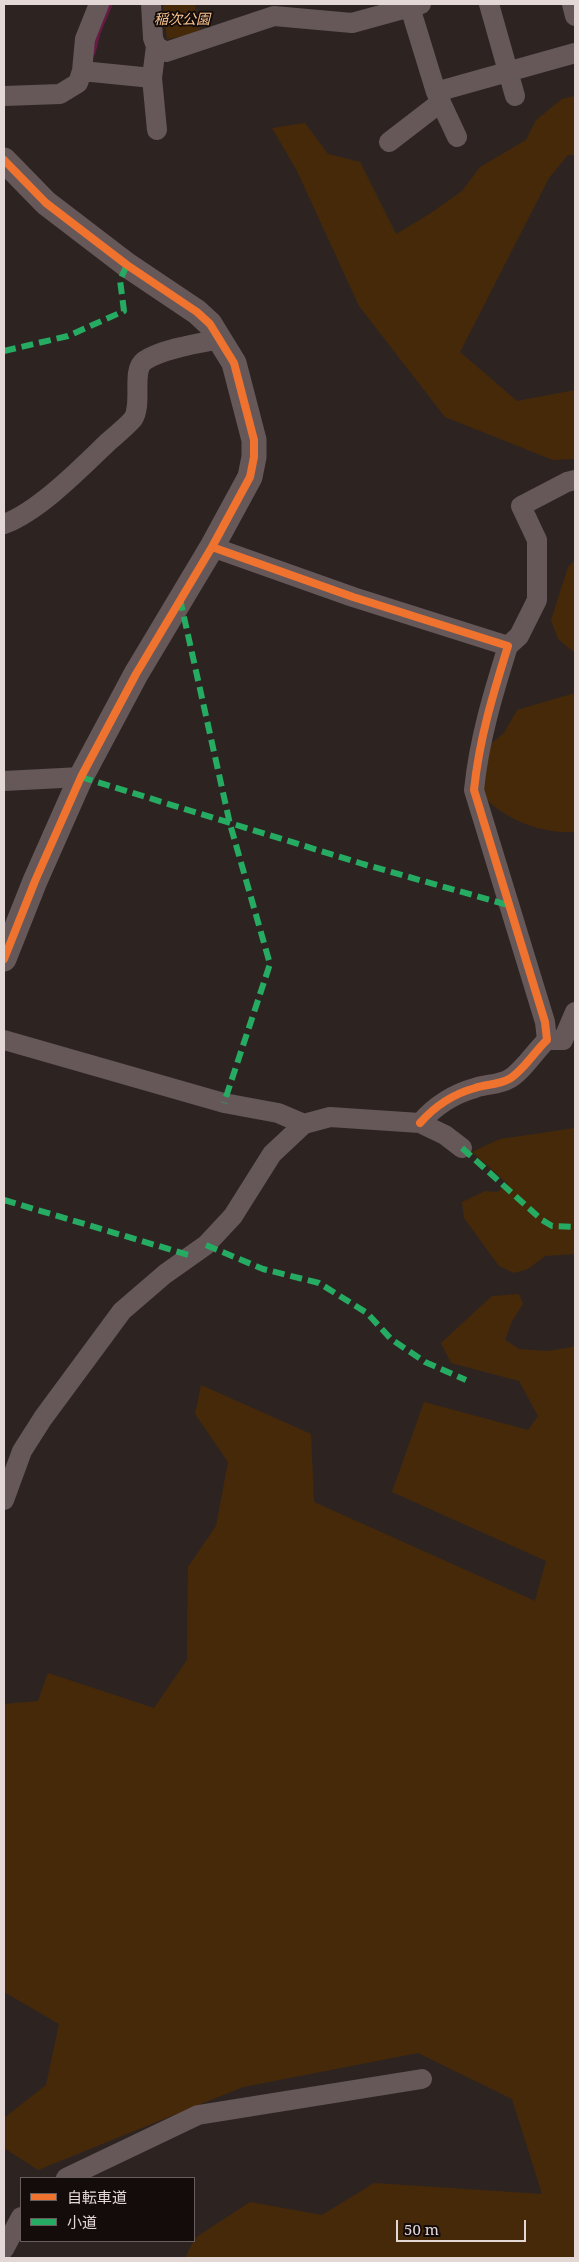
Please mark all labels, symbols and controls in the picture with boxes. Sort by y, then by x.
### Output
park label: 稲次公園 [154,12,210,28]
legend [20,2177,195,2242]
text: 自転車道 [67,2187,127,2207]
scale bar [399,2210,529,2242]
text: 小道 [67,2212,97,2232]
text: 50 m [404,2219,439,2239]

